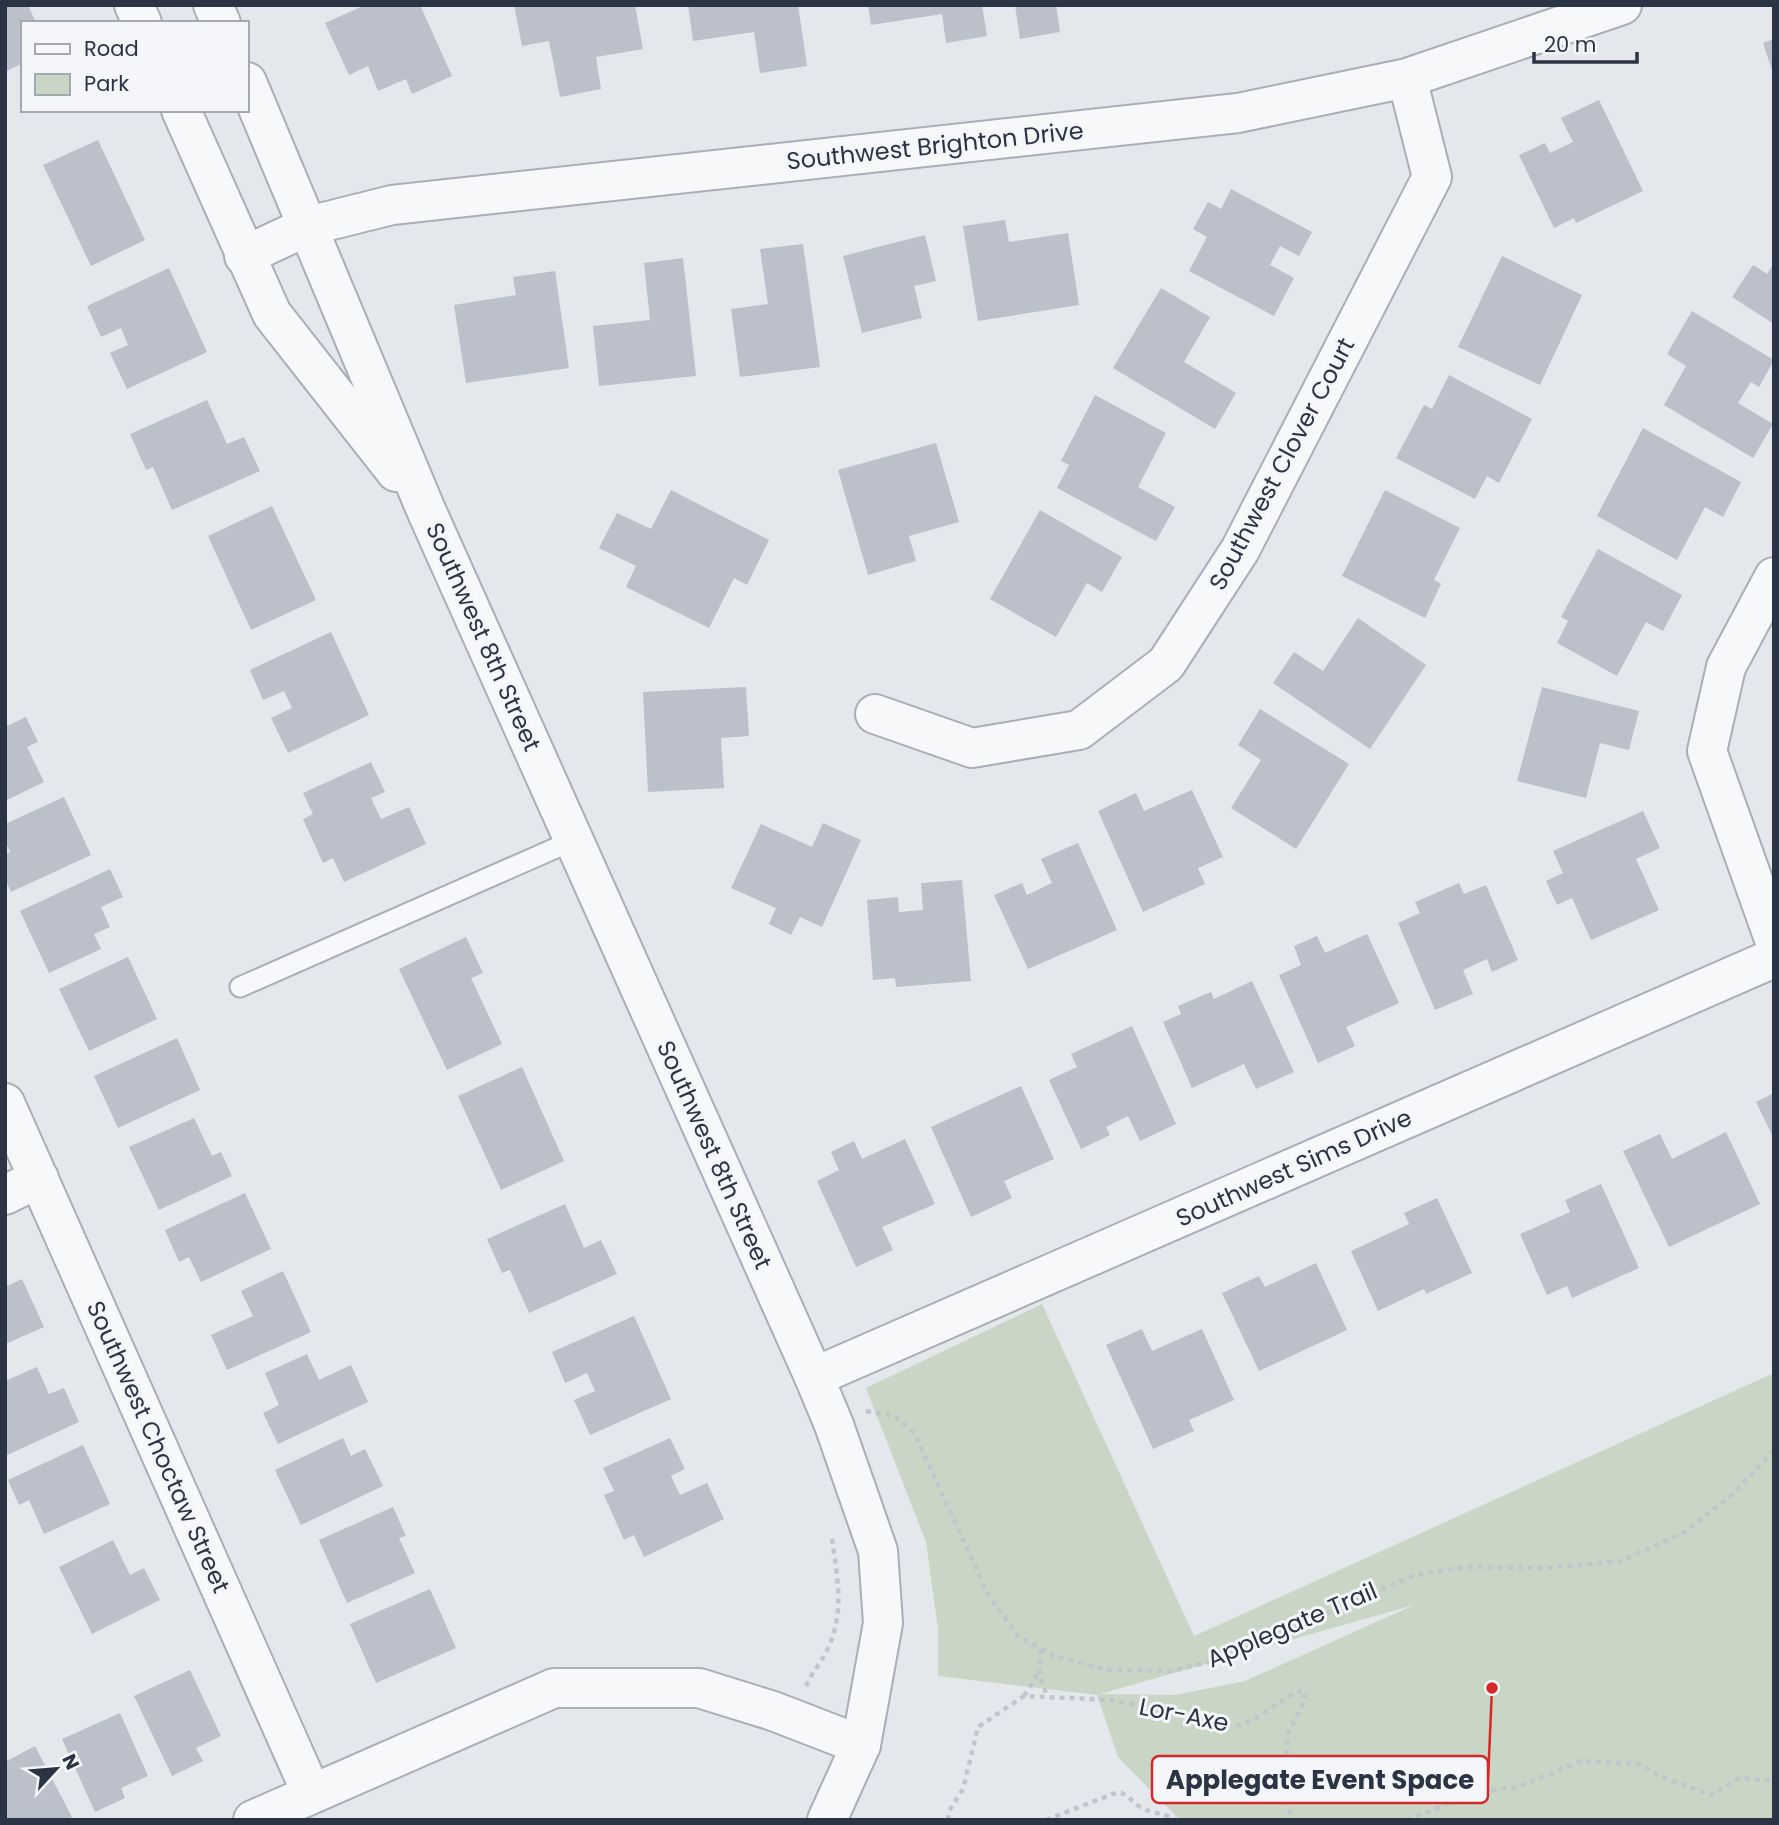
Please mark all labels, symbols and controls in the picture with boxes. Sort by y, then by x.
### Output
legend [21,21,248,112]
scale bar [1534,21,1637,65]
text: 20 m [1544,30,1597,59]
text: Road [84,34,139,63]
text: Park [84,69,129,98]
street label: Southwest Brighton Drive [785,114,1085,178]
street label: Southwest Clover Court [1201,332,1362,596]
street label: Southwest 8th Street [418,517,549,756]
street label: Southwest 8th Street [649,1035,780,1274]
street label: Southwest Sims Drive [1171,1101,1417,1234]
street label: Southwest Choctaw Street [79,1296,238,1598]
street label: Applegate Trail [1202,1574,1382,1675]
street label: Lor-Axe [1137,1690,1232,1739]
north arrow [21,1734,91,1804]
text: N [56,1749,86,1774]
callout: Applegate Event Space [1152,1756,1488,1803]
text: Applegate Event Space [1166,1762,1474,1798]

